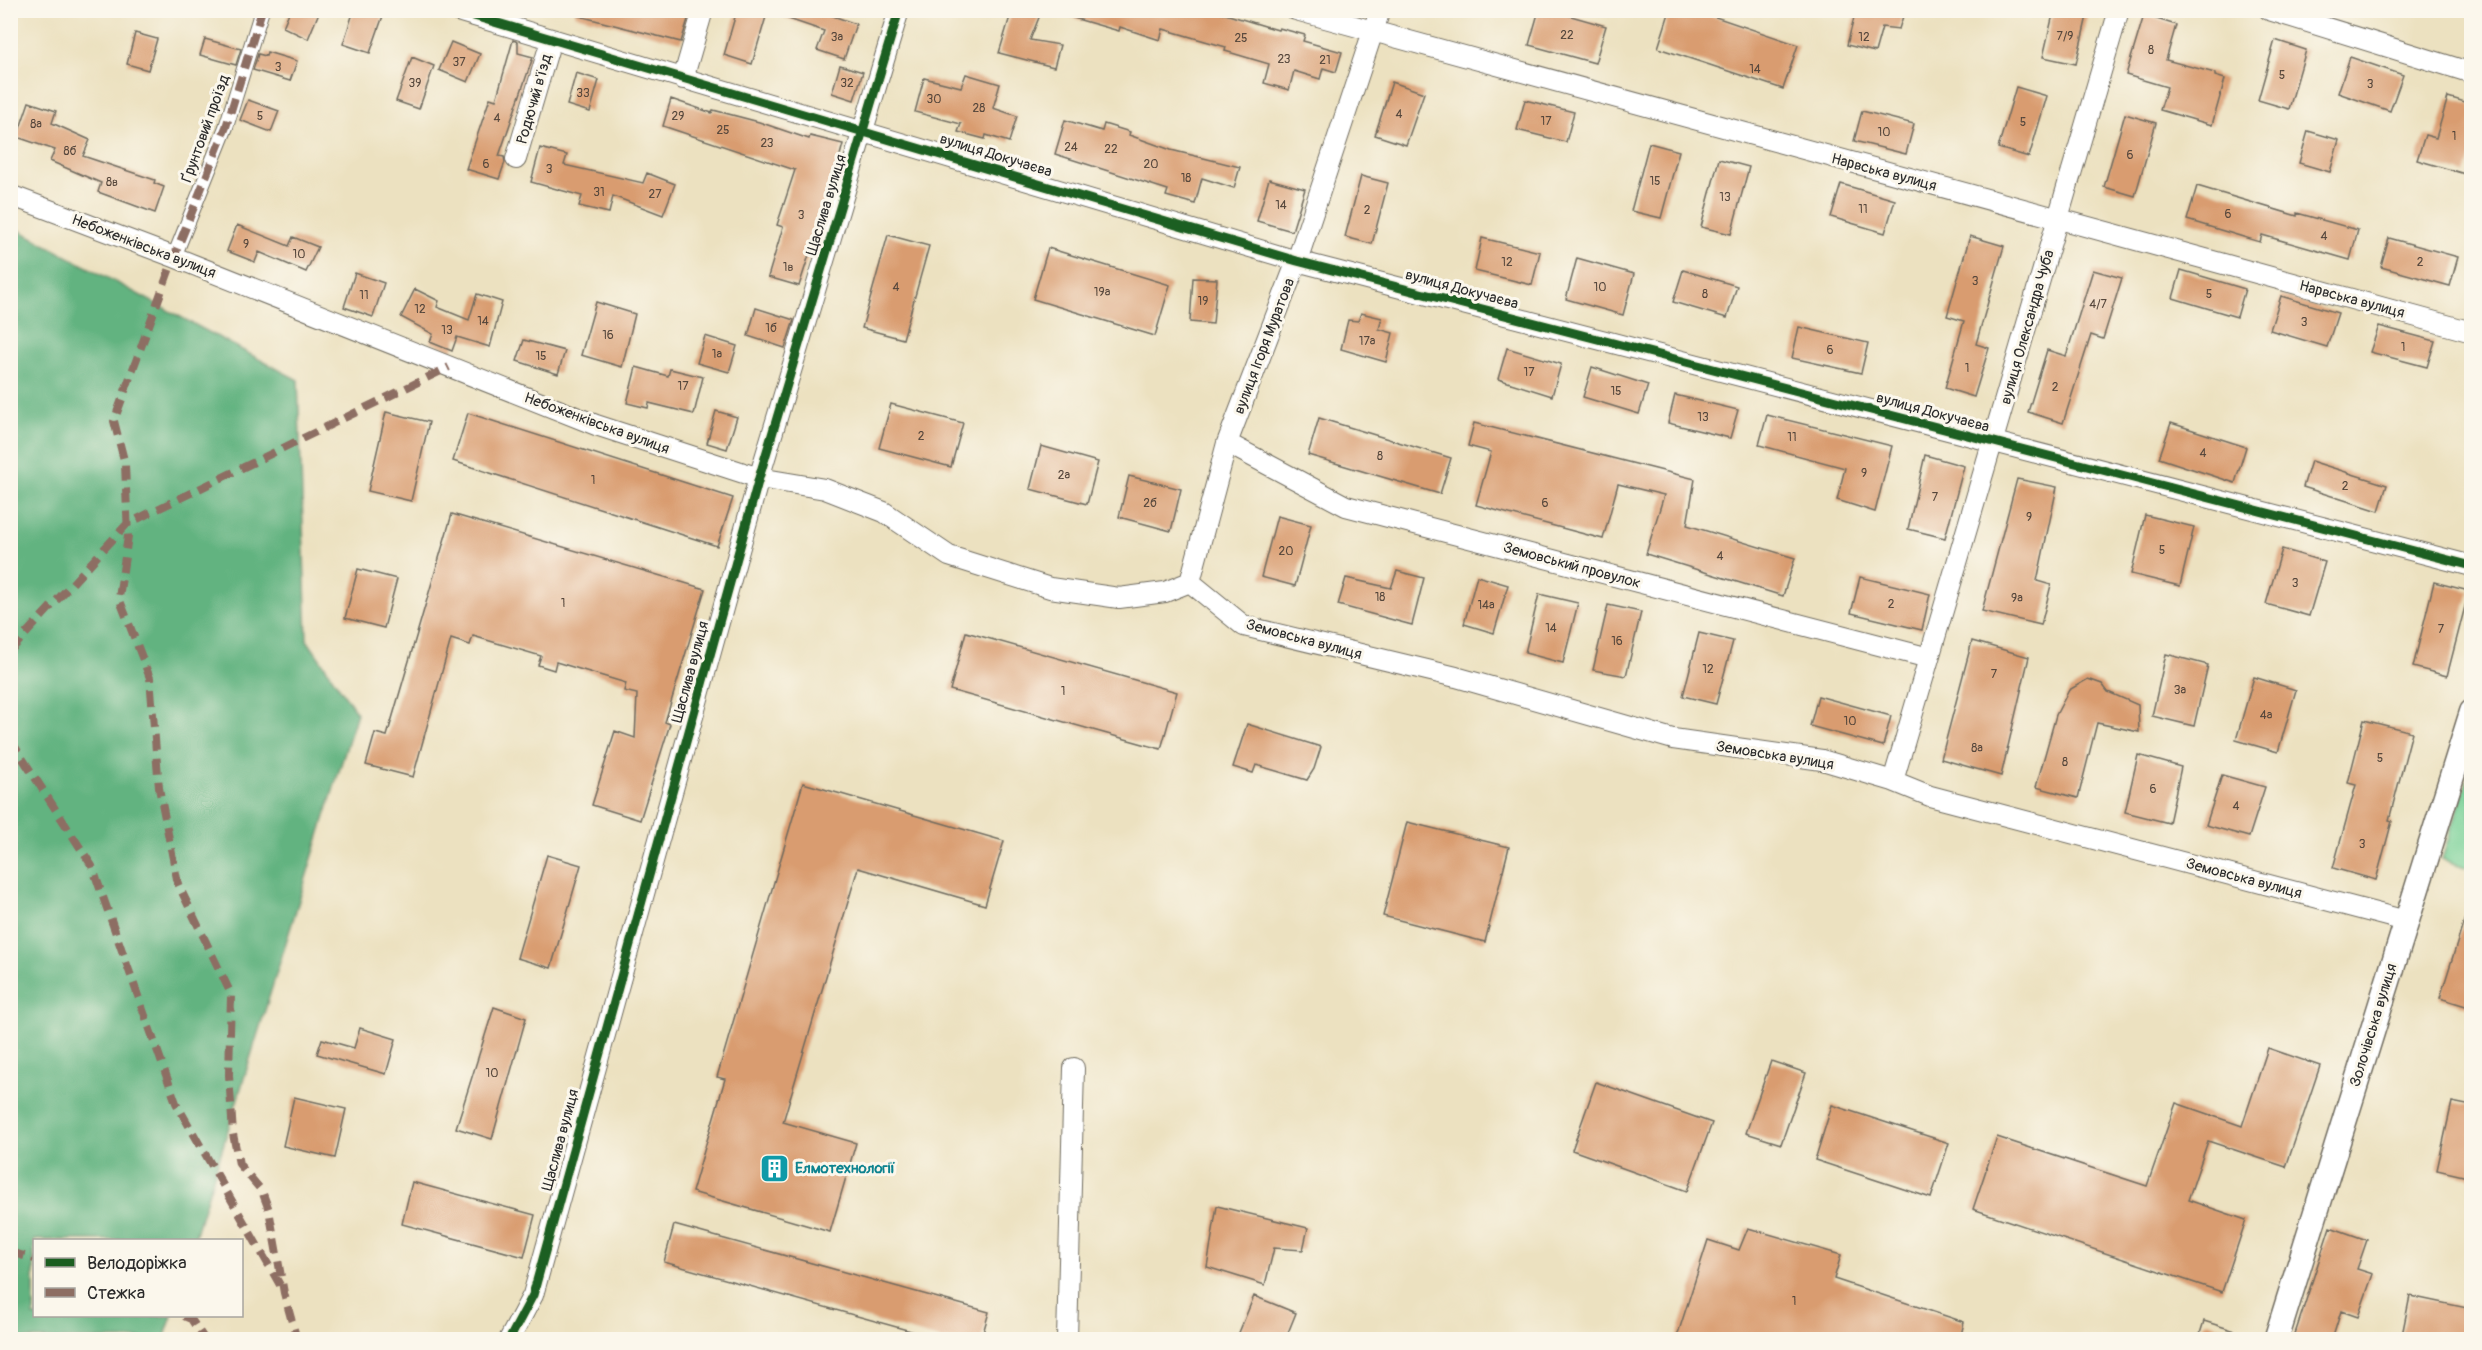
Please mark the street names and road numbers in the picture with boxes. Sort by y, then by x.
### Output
street label: Родючий в'їзд [513,52,556,146]
street label: Ґрунтовий проїзд [177,72,234,186]
street label: вулиця Докучаєва [937,129,1054,182]
street label: Нарвська вулиця [1829,149,1939,196]
street label: Щаслива вулиця [802,152,851,258]
street label: Небоженківська вулиця [69,210,219,283]
street label: вулиця Олександра Чуба [1996,248,2059,407]
street label: вулиця Докучаєва [1403,265,1520,314]
street label: вулиця Ігоря Муратова [1230,276,1299,417]
street label: Нарвська вулиця [2297,276,2407,323]
street label: Небоженківська вулиця [522,388,672,459]
street label: вулиця Докучаєва [1874,388,1991,437]
street label: Земовський провулок [1501,538,1643,593]
street label: Земовська вулиця [1244,615,1364,664]
street label: Щаслива вулиця [668,619,713,725]
street label: Земовська вулиця [1715,737,1835,774]
street label: Земовська вулиця [2184,854,2304,903]
street label: Золочівська вулиця [2346,961,2401,1089]
street label: Щаслива вулиця [538,1087,583,1193]

